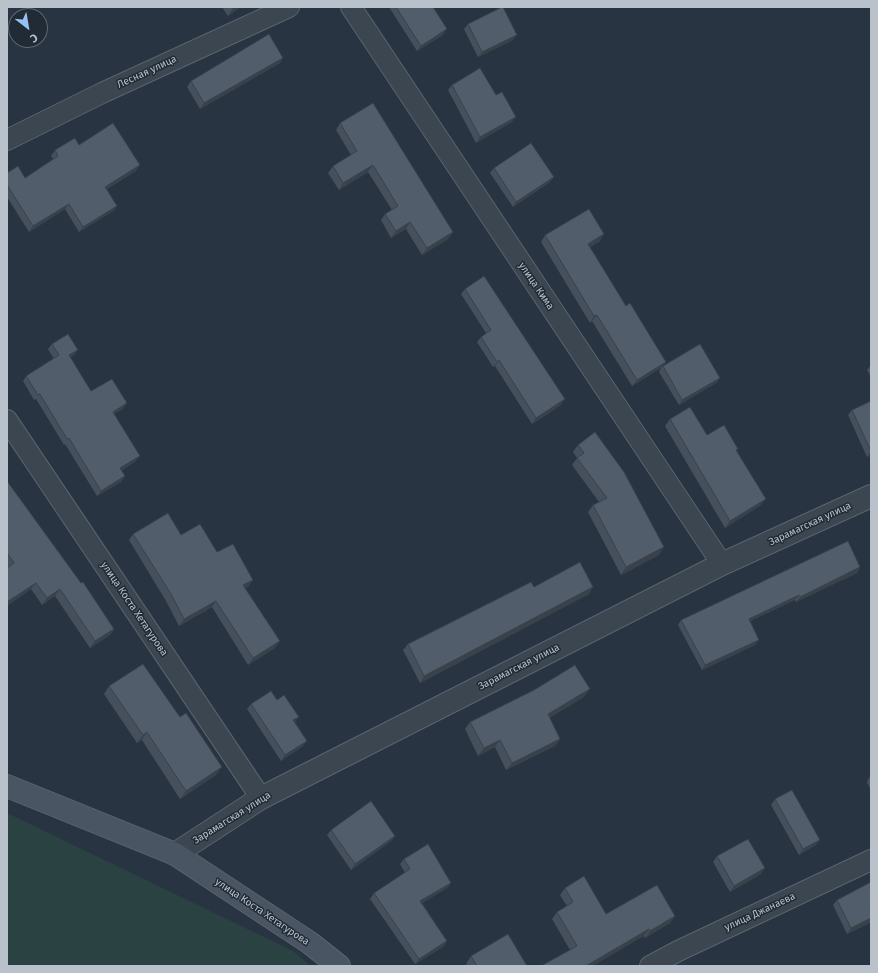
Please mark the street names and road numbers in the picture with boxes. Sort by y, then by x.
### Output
street label: Лесная улица [115,53,179,91]
street label: улица Кима [516,260,556,312]
street label: Зарамагская улица [767,500,853,548]
street label: улица Коста Хетагурова [98,560,170,658]
street label: Зарамагская улица [476,641,562,693]
street label: Зарамагская улица [191,789,273,847]
street label: улица Коста Хетагурова [213,876,311,948]
street label: улица Джанаева [723,890,797,934]

